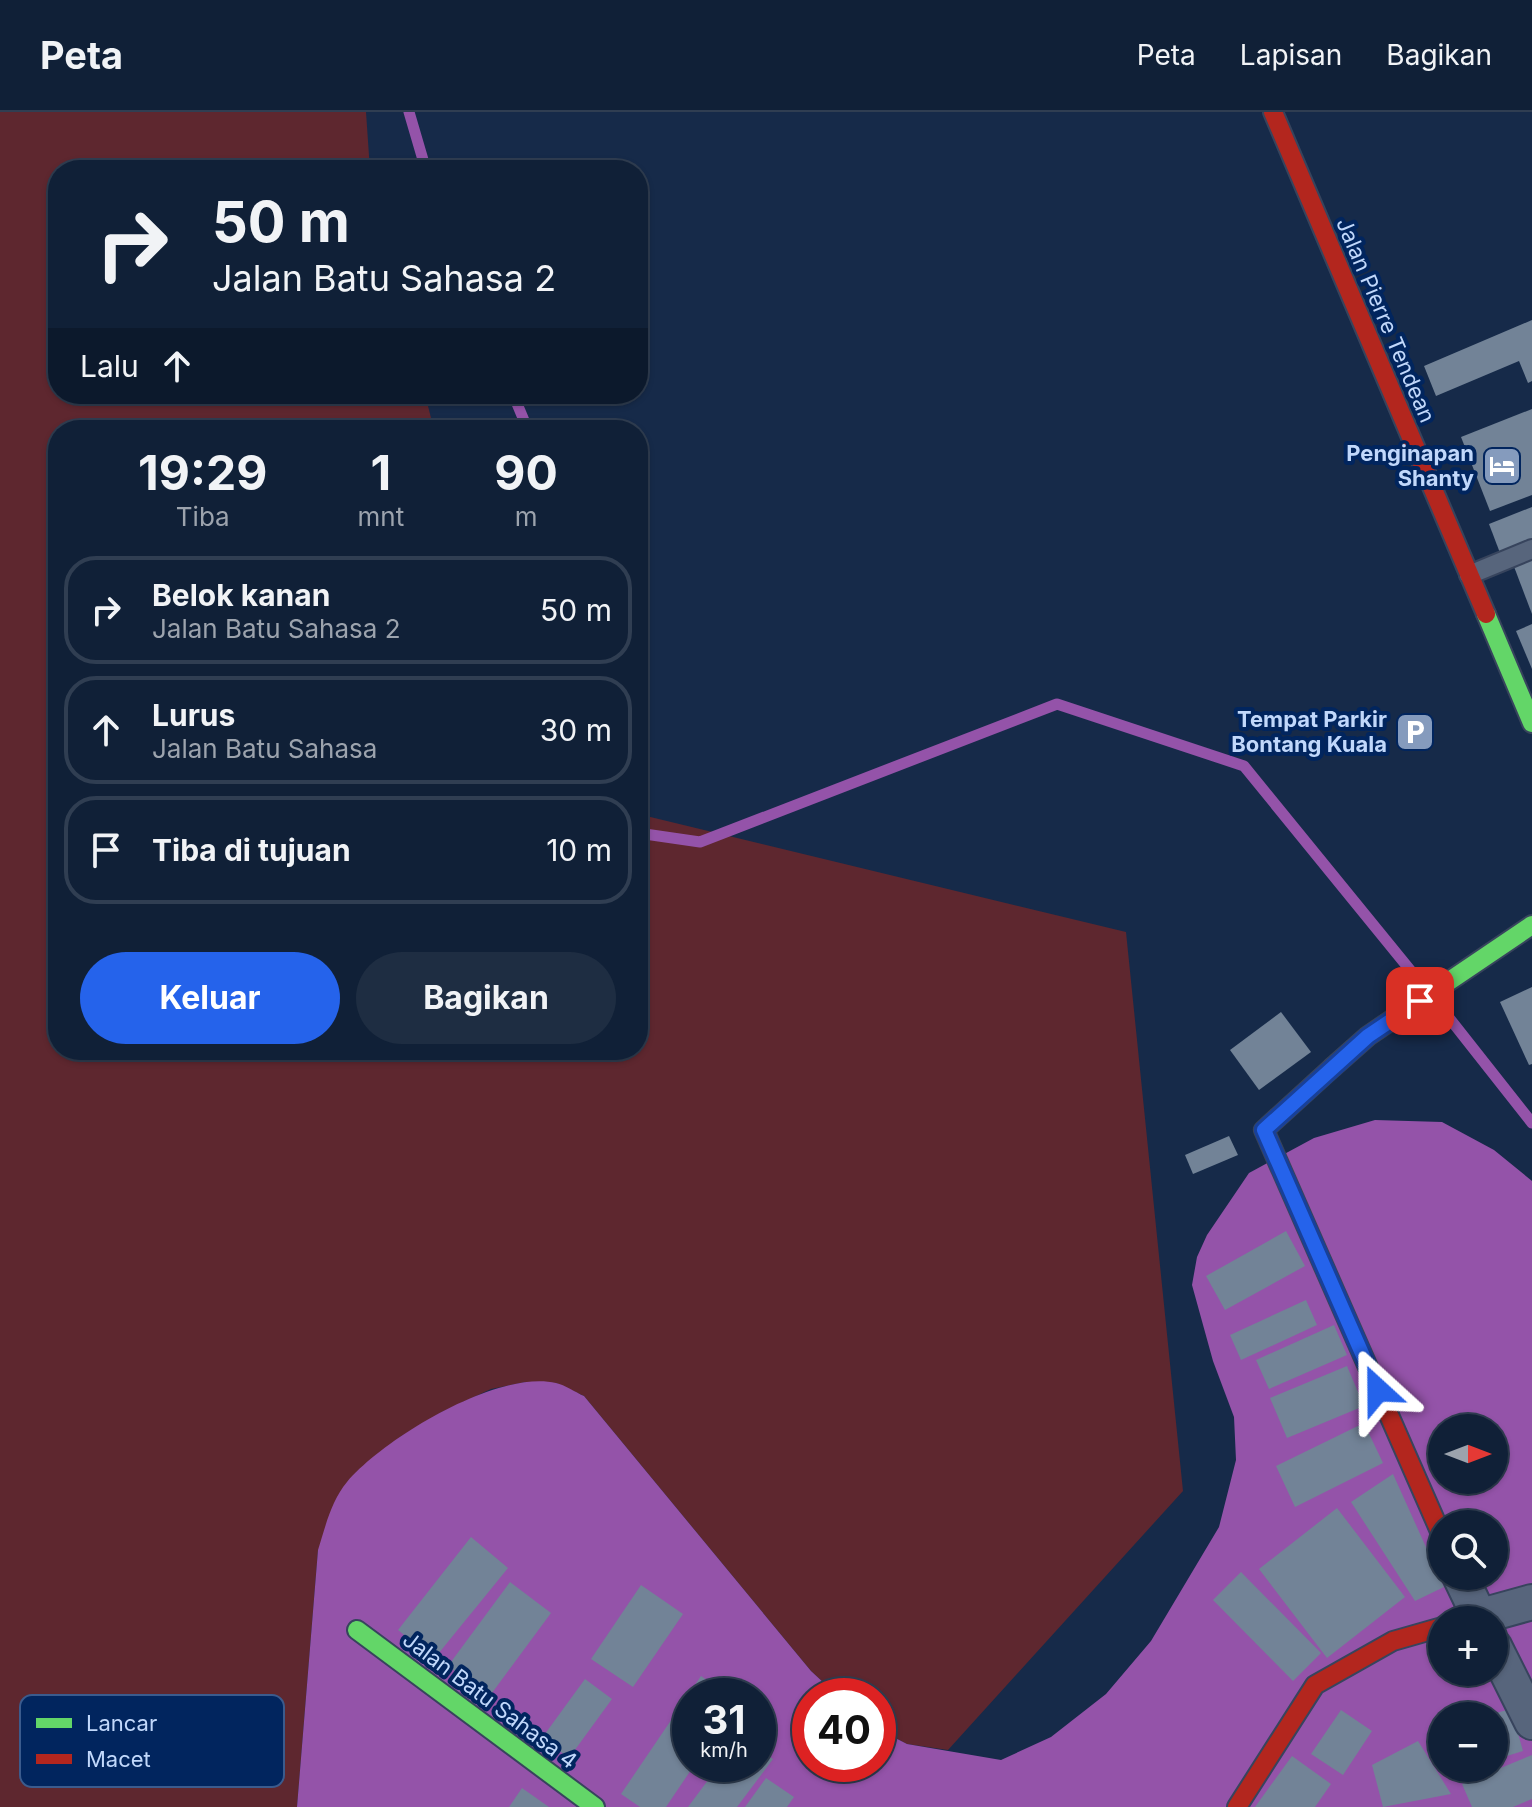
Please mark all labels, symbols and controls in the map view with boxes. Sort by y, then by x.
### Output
text: Peta [40,32,123,78]
text: Peta [1137,38,1196,72]
text: Lapisan [1240,38,1342,72]
text: Bagikan [1386,38,1492,72]
text: 50 m [212,188,350,256]
icon: right [80,192,184,296]
street label: Jalan Pierre Tendean [1331,214,1441,426]
text: Jalan Batu Sahasa 2 [212,256,556,300]
icon: ahead [155,344,199,388]
text: Lalu [80,348,139,384]
place label: Penginapan Shanty [1346,440,1474,491]
text: 19:29 [138,443,267,502]
text: 1 [371,443,391,502]
text: 90 [494,443,558,502]
hotel icon: Penginapan Shanty [1481,445,1523,487]
text: Tiba [176,501,230,532]
text: mnt [358,501,404,532]
text: m [515,501,537,532]
text: Belok kanan [152,577,330,613]
icon: right [84,588,128,632]
text: 50 m [540,592,612,628]
text: Jalan Batu Sahasa 2 [152,613,401,644]
text: Lurus [152,697,235,733]
place label: Tempat Parkir Bontang Kuala [1231,706,1387,757]
icon: ahead [84,708,128,752]
parking icon: Tempat Parkir Bontang Kuala [1394,711,1436,753]
text: 30 m [540,712,612,748]
text: Jalan Batu Sahasa [152,733,377,764]
icon: arrive [84,828,128,872]
text: Tiba di tujuan [152,832,351,868]
text: 10 m [546,832,612,868]
button: Keluar [80,952,340,1044]
button: Bagikan [356,952,616,1044]
pin [1386,967,1454,1035]
icon: arrive [1398,979,1442,1023]
position arrow [1336,1348,1420,1432]
north arrow [1428,1414,1508,1494]
map controls [1428,1414,1508,1782]
button: search [1428,1510,1508,1590]
button: + [1428,1606,1508,1686]
street label: Jalan Batu Sahasa 4 [398,1626,582,1774]
speed limit sign: 40 [792,1678,896,1782]
legend [20,1695,284,1787]
text: 31 [702,1695,746,1744]
button: − [1428,1702,1508,1782]
text: Lancar [86,1710,157,1736]
text: km/h [700,1738,748,1762]
text: Macet [86,1746,151,1772]

